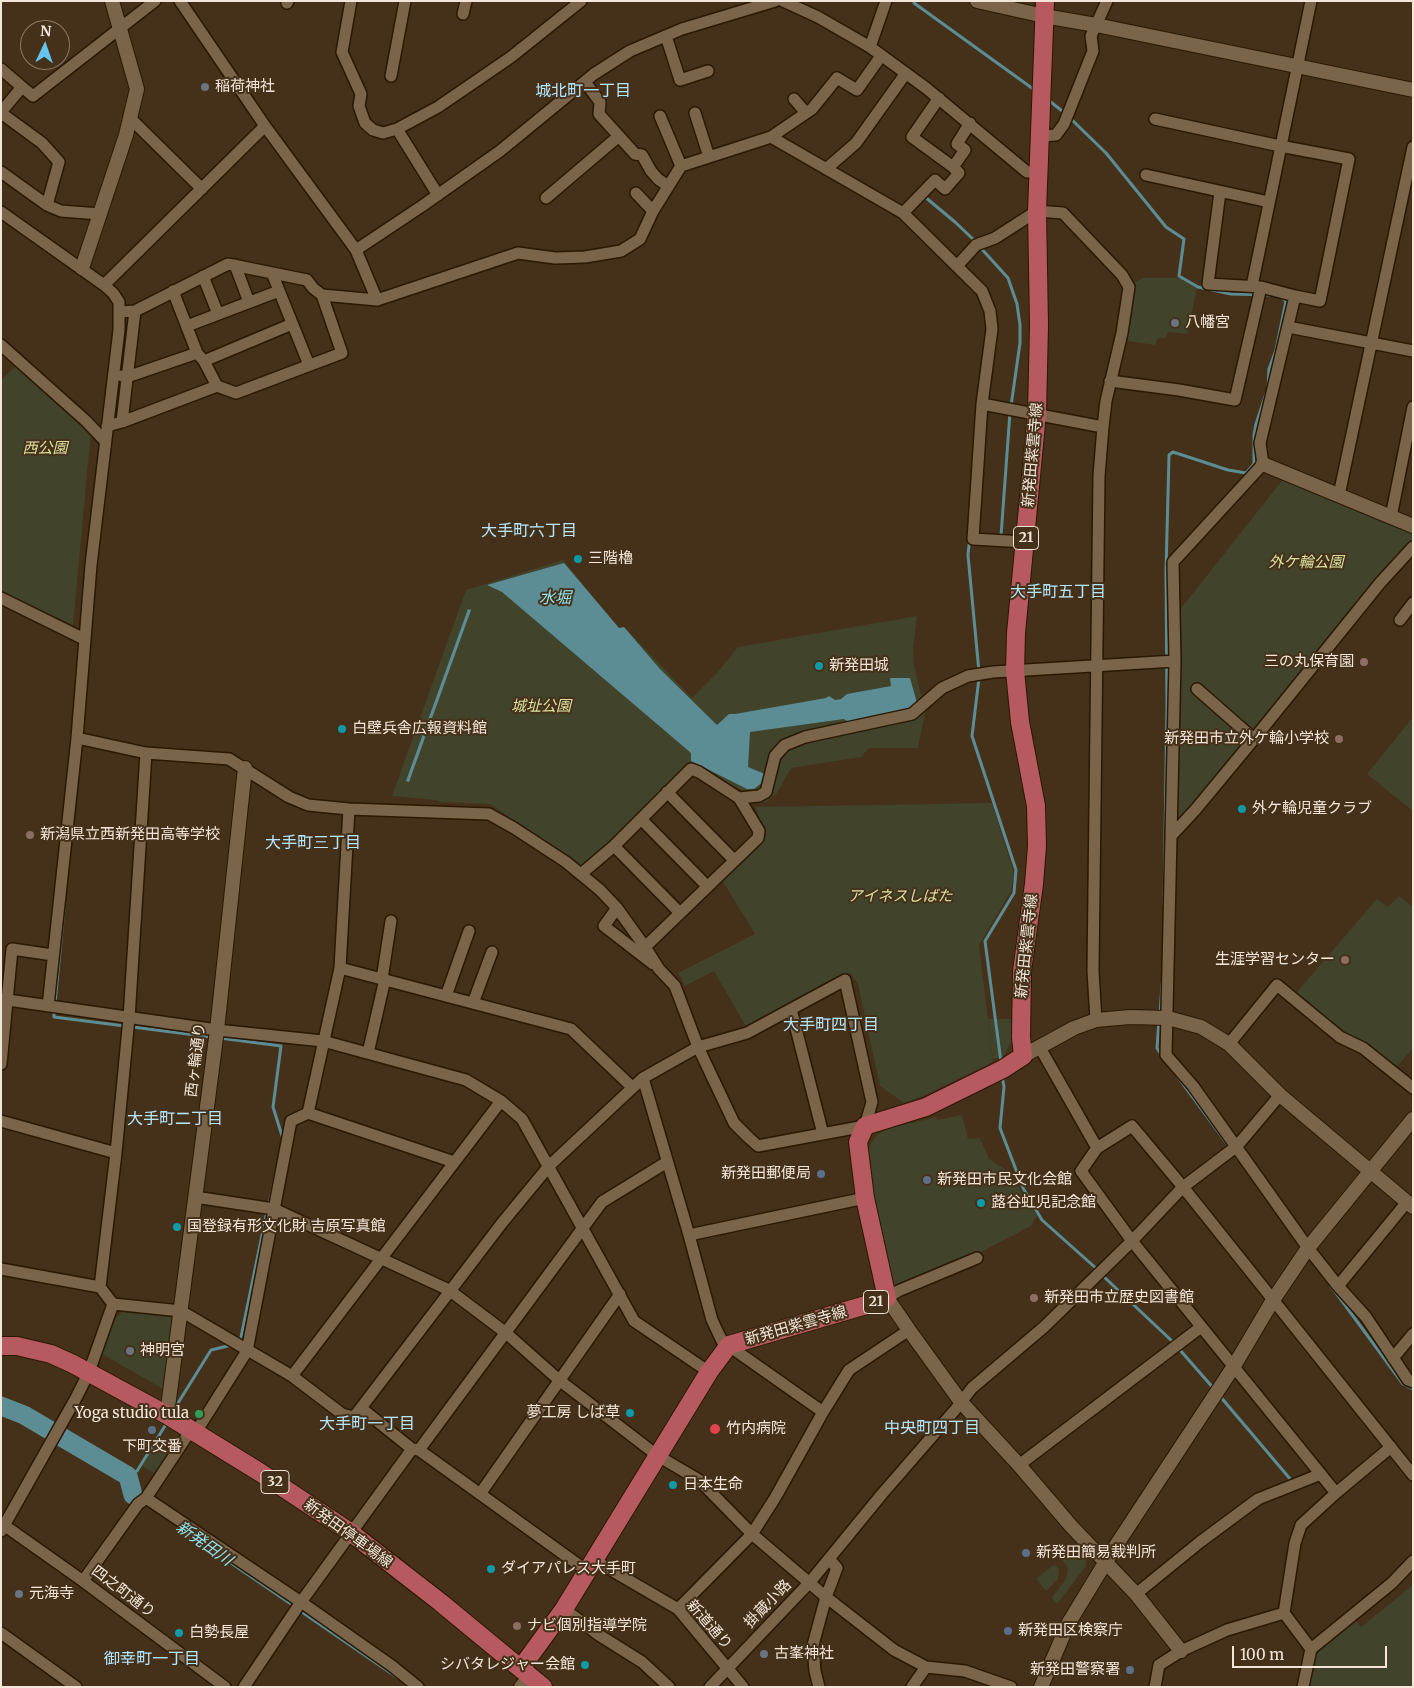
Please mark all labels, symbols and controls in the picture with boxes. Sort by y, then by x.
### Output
north arrow [20,20,70,70]
text: N [40,22,52,40]
place label: 稲荷神社 [215,78,275,96]
marker: 稲荷神社 [199,81,211,93]
district label: 城北町一丁目 [535,81,631,101]
place label: 八幡宮 [1185,314,1230,332]
marker: 八幡宮 [1169,317,1181,329]
street label: 新発田紫雲寺線 [1019,402,1047,508]
park label: 西公園 [23,440,67,458]
district label: 大手町六丁目 [481,521,577,541]
road number: 21 [1014,526,1038,550]
place label: 三階櫓 [588,550,633,568]
marker: 三階櫓 [572,553,584,565]
park label: 外ケ輪公園 [1269,554,1343,572]
district label: 大手町五丁目 [1010,582,1106,602]
water label: 水堀 [539,588,571,608]
place label: 三の丸保育園 [1264,653,1354,671]
marker: 三の丸保育園 [1358,656,1370,668]
place label: 新発田城 [829,657,889,675]
marker: 新発田城 [813,660,825,672]
park label: 城址公園 [511,698,571,716]
place label: 白壁兵舎広報資料館 [352,720,487,738]
marker: 白壁兵舎広報資料館 [336,723,348,735]
place label: 新発田市立外ケ輪小学校 [1164,730,1329,748]
marker: 新発田市立外ケ輪小学校 [1333,733,1345,745]
place label: 外ケ輪児童クラブ [1252,800,1372,818]
marker: 外ケ輪児童クラブ [1236,803,1248,815]
place label: 新潟県立西新発田高等学校 [40,826,220,844]
marker: 新潟県立西新発田高等学校 [24,829,36,841]
district label: 大手町三丁目 [265,833,361,853]
park label: アイネスしばた [848,888,952,906]
street label: 新発田紫雲寺線 [1013,893,1041,999]
place label: 生涯学習センター [1215,951,1335,969]
marker: 生涯学習センター [1339,954,1351,966]
district label: 大手町四丁目 [783,1015,879,1035]
street label: 西ヶ輪通り [182,1022,210,1098]
district label: 大手町二丁目 [127,1109,223,1129]
place label: 新発田郵便局 [721,1165,811,1183]
marker: 新発田郵便局 [815,1168,827,1180]
place label: 新発田市民文化会館 [937,1171,1072,1189]
marker: 新発田市民文化会館 [921,1174,933,1186]
place label: 蕗谷虹児記念館 [991,1194,1096,1212]
marker: 蕗谷虹児記念館 [975,1197,987,1209]
place label: 国登録有形文化財 吉原写真館 [187,1218,386,1236]
marker: 国登録有形文化財 吉原写真館 [171,1221,183,1233]
place label: 新発田市立歴史図書館 [1044,1289,1194,1307]
road number: 21 [864,1290,888,1314]
marker: 新発田市立歴史図書館 [1028,1292,1040,1304]
street label: 新発田紫雲寺線 [743,1303,849,1349]
place label: 神明宮 [140,1342,185,1360]
marker: 神明宮 [124,1345,136,1357]
place label: 夢工房 しば草 [526,1404,620,1422]
place label: Yoga studio tula [74,1405,189,1423]
marker: 夢工房 しば草 [624,1407,636,1419]
marker: Yoga studio tula [193,1408,205,1420]
district label: 大手町一丁目 [319,1414,415,1434]
district label: 中央町四丁目 [884,1418,980,1438]
place label: 竹内病院 [726,1420,786,1438]
marker: 竹内病院 [708,1422,722,1436]
marker: 下町交番 [146,1424,158,1436]
place label: 下町交番 [122,1438,182,1456]
road number: 32 [261,1470,289,1494]
place label: 日本生命 [683,1476,743,1494]
marker: 日本生命 [667,1479,679,1491]
street label: 新発田停車場線 [300,1496,396,1572]
water label: 新発田川 [172,1518,236,1570]
place label: 新発田簡易裁判所 [1036,1544,1156,1562]
marker: 新発田簡易裁判所 [1020,1547,1032,1559]
place label: ダイアパレス大手町 [501,1560,636,1578]
street label: 四之町通り [88,1562,158,1622]
marker: ダイアパレス大手町 [485,1563,497,1575]
street label: 掛蔵小路 [741,1576,795,1632]
place label: 元海寺 [29,1585,74,1603]
marker: 元海寺 [13,1588,25,1600]
street label: 新道通り [683,1596,735,1654]
place label: ナビ個別指導学院 [527,1617,647,1635]
marker: ナビ個別指導学院 [511,1620,523,1632]
place label: 新発田区検察庁 [1018,1622,1123,1640]
place label: 白勢長屋 [189,1624,249,1642]
marker: 新発田区検察庁 [1002,1625,1014,1637]
marker: 白勢長屋 [173,1627,185,1639]
scale bar [1234,1636,1389,1668]
place label: 古峯神社 [774,1645,834,1663]
text: 100 m [1240,1645,1284,1664]
marker: 古峯神社 [758,1648,770,1660]
district label: 御幸町一丁目 [104,1649,200,1669]
place label: シバタレジャー会館 [440,1656,575,1674]
marker: シバタレジャー会館 [579,1659,591,1671]
place label: 新発田警察署 [1030,1661,1120,1679]
marker: 新発田警察署 [1124,1664,1136,1676]

